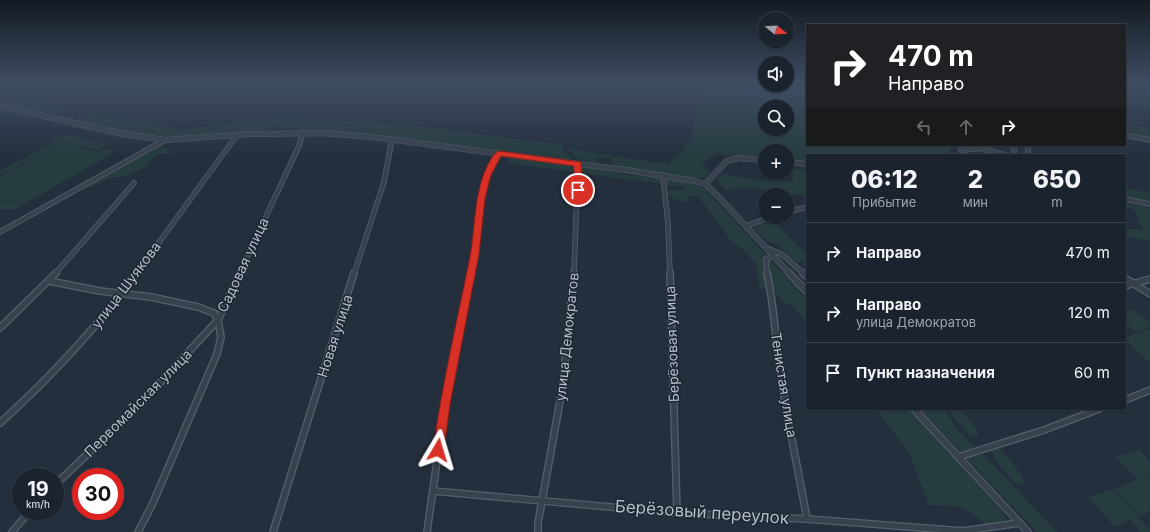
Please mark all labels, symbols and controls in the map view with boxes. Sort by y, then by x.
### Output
north arrow [758,12,794,48]
map controls [758,12,794,224]
text: 470 m [888,39,974,73]
icon: right [822,40,874,92]
button: sound [758,56,794,92]
text: Направо [888,73,964,94]
button: search [758,100,794,136]
icon: left [913,116,935,138]
icon: ahead [955,116,977,138]
icon: right [997,116,1019,138]
button: + [758,144,794,180]
text: 06:12 [851,165,918,194]
text: 2 [968,165,983,194]
text: 650 [1033,165,1081,194]
pin [561,173,595,207]
icon: arrive [567,179,589,201]
button: − [758,188,794,224]
text: Прибытие [852,194,916,210]
text: мин [963,194,988,210]
text: m [1051,194,1063,210]
street label: Садовая улица [213,215,272,315]
street label: улица Шуякова [87,238,164,331]
icon: right [822,242,844,264]
text: Направо [856,243,921,262]
text: 470 m [1065,243,1110,262]
street label: улица Демократов [551,272,582,402]
street label: Берёзовая улица [661,285,682,403]
street label: Новая улица [313,292,356,379]
text: Направо [856,295,921,314]
icon: right [822,302,844,324]
text: 120 m [1068,303,1110,322]
text: улица Демократов [856,314,976,330]
street label: Тенистая улица [768,331,801,439]
street label: Первомайская улица [80,345,195,460]
icon: arrive [822,362,844,384]
text: Пункт назначения [856,363,995,382]
text: 60 m [1074,363,1110,382]
position arrow [417,429,459,471]
speed limit sign: 30 [72,468,124,520]
text: 19 [27,477,49,501]
street label: Берёзовый переулок [614,496,790,528]
text: km/h [26,498,50,510]

